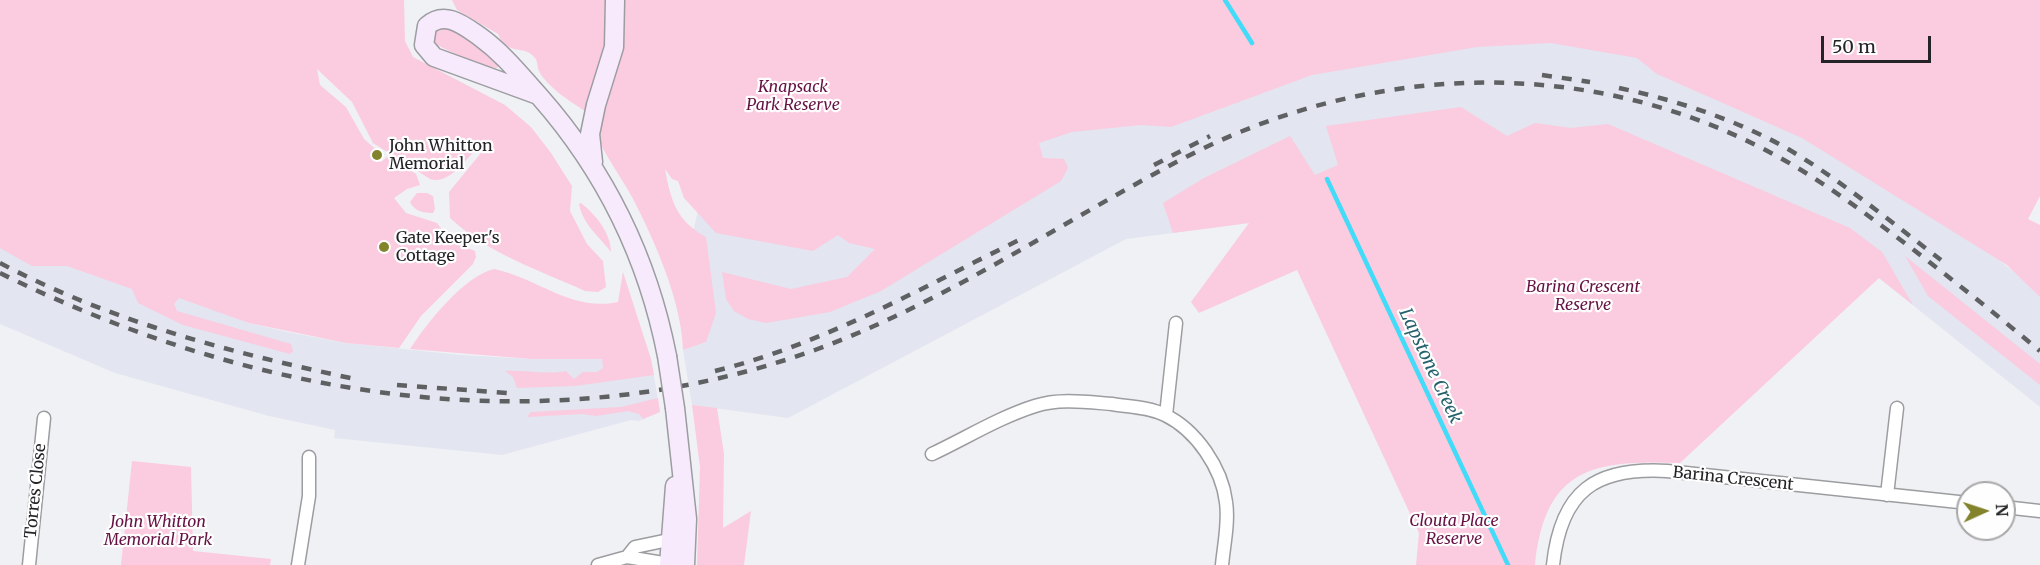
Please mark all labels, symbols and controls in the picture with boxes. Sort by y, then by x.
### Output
scale bar [1824,24,1934,62]
text: 50 m [1832,35,1876,58]
park label: Knapsack Park Reserve [746,77,840,115]
place label: John Whitton Memorial [389,136,493,174]
marker: John Whitton Memorial [370,148,384,162]
place label: Gate Keeper's Cottage [396,228,500,266]
marker: Gate Keeper's Cottage [377,240,391,254]
park label: Barina Crescent Reserve [1526,277,1640,315]
water label: Lapstone Creek [1394,305,1466,427]
street label: Torres Close [21,443,51,539]
street label: Barina Crescent [1672,463,1794,495]
north arrow [1956,481,2016,541]
text: N [1992,503,2012,517]
park label: Clouta Place Reserve [1409,511,1499,549]
park label: John Whitton Memorial Park [104,512,212,550]

